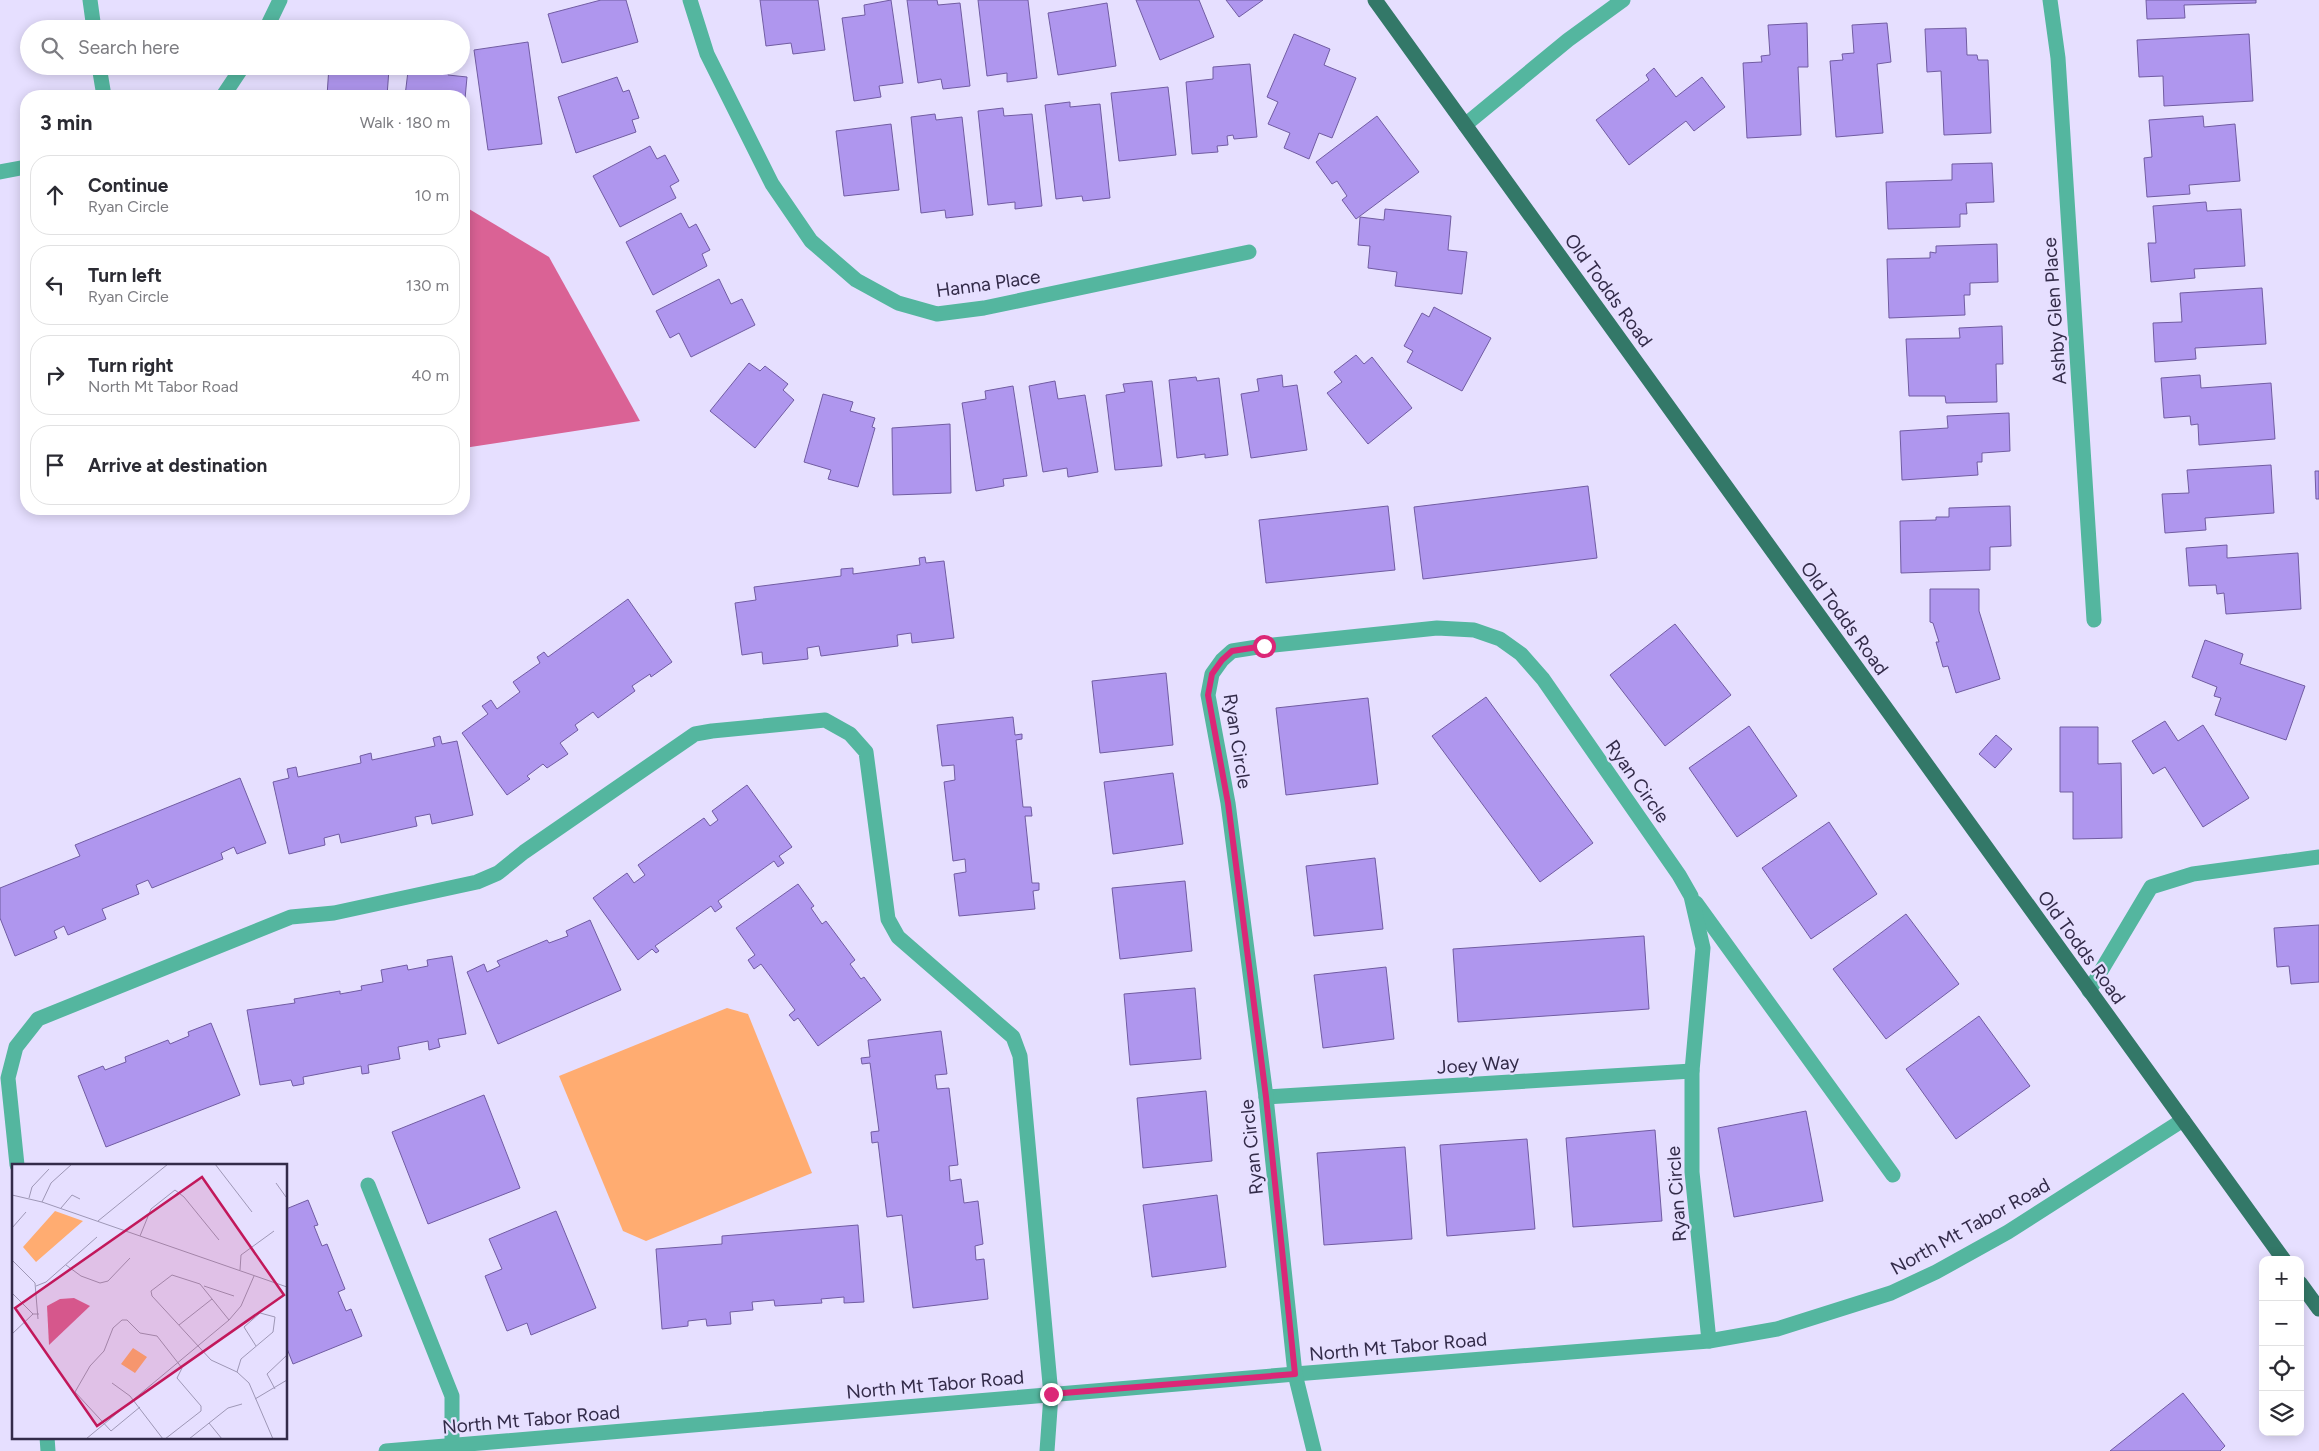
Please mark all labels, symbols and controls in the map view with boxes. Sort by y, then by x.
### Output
search box [20,20,470,75]
icon: search [38,34,66,62]
text: Search here [78,36,180,59]
text: 3 min [40,110,92,135]
text: Walk · 180 m [360,113,450,132]
text: Continue [88,174,168,197]
icon: ahead [41,181,69,209]
text: 10 m [415,186,449,205]
text: Ryan Circle [88,197,169,216]
street label: Old Todds Road [1560,229,1657,352]
street label: Ashby Glen Place [2038,236,2071,385]
text: Turn left [88,264,162,287]
street label: Hanna Place [934,265,1042,302]
icon: left [41,271,69,299]
text: 130 m [406,276,449,295]
text: Ryan Circle [88,287,169,306]
text: Turn right [88,354,174,377]
icon: right [41,361,69,389]
text: 40 m [411,366,449,385]
text: North Mt Tabor Road [88,377,238,396]
icon: arrive [41,451,69,479]
text: Arrive at destination [88,454,267,477]
street label: Old Todds Road [1796,557,1893,680]
route start [1253,635,1276,658]
street label: Ryan Circle [1219,692,1256,790]
street label: Ryan Circle [1601,735,1675,827]
street label: Old Todds Road [2033,886,2130,1009]
street label: Joey Way [1436,1050,1520,1079]
street label: Ryan Circle [1235,1098,1268,1196]
street label: Ryan Circle [1662,1145,1691,1243]
inset map [12,1164,288,1438]
street label: North Mt Tabor Road [1887,1173,2054,1280]
map controls [2259,1256,2304,1436]
button: + [2259,1256,2304,1301]
button: − [2259,1301,2304,1346]
street label: North Mt Tabor Road [1308,1327,1488,1366]
button: locate [2259,1346,2304,1391]
street label: North Mt Tabor Road [845,1365,1025,1404]
route end [1040,1383,1063,1406]
button: layers [2259,1391,2304,1436]
street label: North Mt Tabor Road [441,1400,621,1439]

